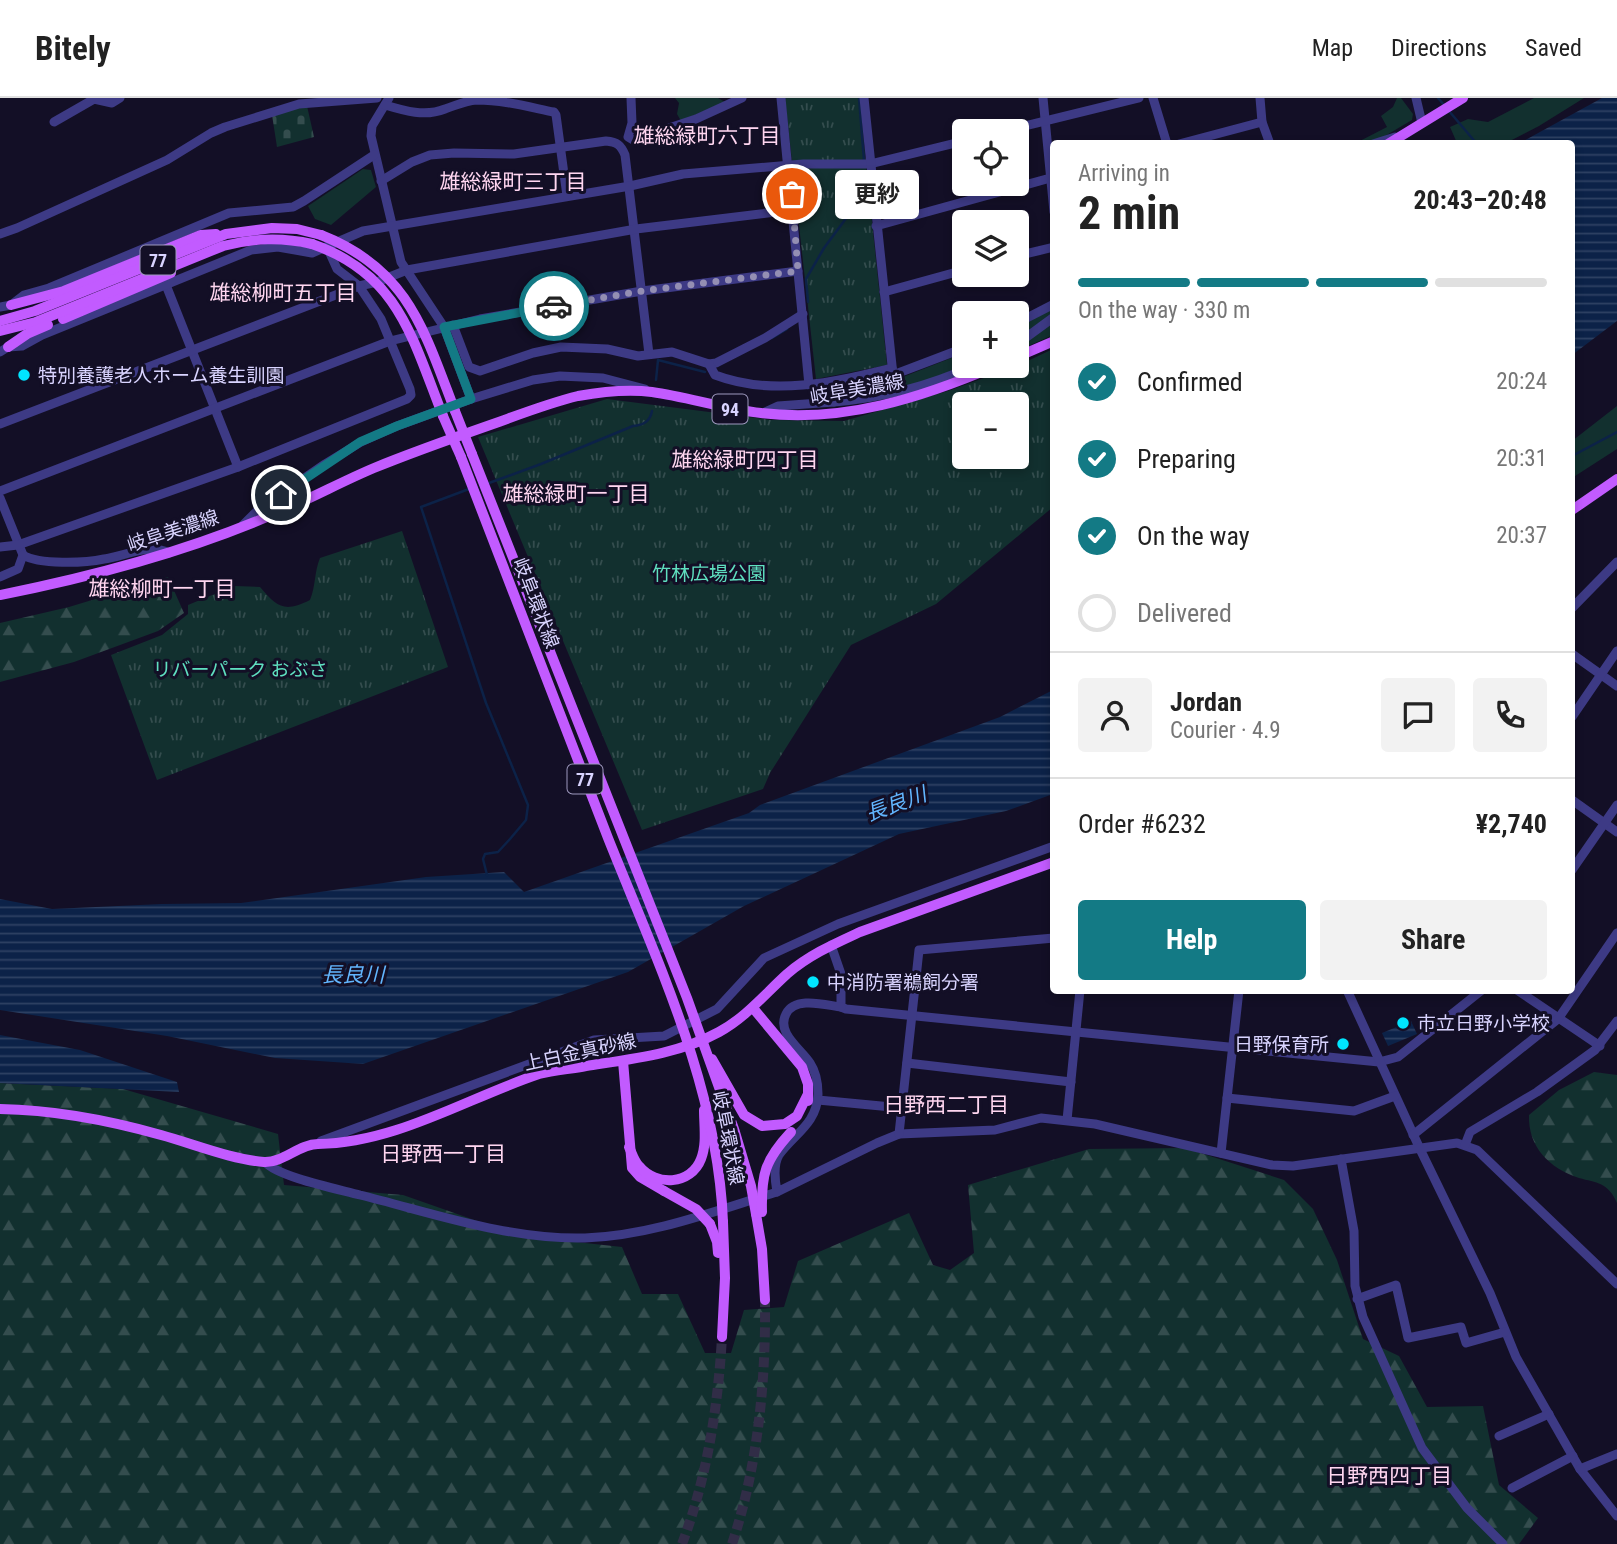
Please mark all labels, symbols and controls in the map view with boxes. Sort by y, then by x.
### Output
text: Bitely [35,29,111,68]
text: Map [1312,34,1353,62]
text: Directions [1391,34,1487,62]
text: Saved [1525,34,1582,62]
map controls [952,119,1029,469]
button: locate [952,119,1029,196]
district label: 雄総緑町六丁目 [634,124,781,148]
text: Arriving in [1078,160,1170,187]
pin [762,164,822,224]
district label: 雄総緑町三丁目 [440,170,587,194]
callout: 更紗 [834,170,918,218]
icon: bag [773,175,811,213]
text: 更紗 [854,181,900,208]
text: 20:43–20:48 [1413,185,1547,215]
text: 2 min [1078,186,1180,240]
button: layers [952,210,1029,287]
road number: 77 [140,246,176,274]
courier [519,271,589,341]
district label: 雄総柳町五丁目 [210,281,357,305]
icon: car [535,287,573,325]
text: On the way · 330 m [1078,297,1250,324]
button: + [952,301,1029,378]
icon: check [1078,363,1116,401]
place label: 特別養護老人ホーム養生訓園 [38,364,284,387]
marker: 特別養護老人ホーム養生訓園 [16,367,32,383]
text: Confirmed [1137,367,1243,397]
text: 20:24 [1496,368,1547,395]
street label: 岐阜美濃線 [808,369,906,409]
button: − [952,392,1029,469]
road number: 94 [712,394,748,424]
icon: check [1078,440,1116,478]
text: Preparing [1137,444,1236,474]
text: 20:31 [1496,445,1547,472]
district label: 雄総緑町四丁目 [672,448,819,472]
pin [251,465,311,525]
icon: home [262,476,300,514]
district label: 雄総緑町一丁目 [503,482,650,506]
street label: 岐阜美濃線 [124,505,222,557]
icon: check [1078,517,1116,555]
text: On the way [1137,521,1250,551]
text: 20:37 [1496,522,1547,549]
street label: 岐阜環状線 [508,555,564,651]
park label: 竹林広場公園 [652,562,766,585]
district label: 雄総柳町一丁目 [89,577,236,601]
text: Delivered [1137,598,1232,628]
park label: リバーパーク おぶさ [152,658,328,681]
button: person [1078,678,1152,752]
button: chat [1381,678,1455,752]
button: phone [1473,678,1547,752]
text: Jordan [1170,687,1242,717]
text: Courier · 4.9 [1170,717,1281,744]
road number: 77 [568,764,602,794]
water label: 長良川 [862,781,932,826]
text: Order #6232 [1078,809,1206,839]
text: ¥2,740 [1476,809,1547,839]
button: Help [1078,900,1306,980]
button: Share [1320,900,1547,980]
water label: 長良川 [322,963,386,987]
place label: 中消防署鵜飼分署 [827,971,979,994]
marker: 中消防署鵜飼分署 [805,974,821,990]
place label: 市立日野小学校 [1417,1012,1550,1035]
marker: 市立日野小学校 [1395,1015,1411,1031]
street label: 上白金真砂線 [522,1029,638,1075]
place label: 日野保育所 [1234,1033,1329,1056]
marker: 日野保育所 [1335,1036,1351,1052]
street label: 岐阜環状線 [708,1089,748,1187]
district label: 日野西二丁目 [883,1093,1009,1117]
district label: 日野西一丁目 [380,1142,506,1166]
district label: 日野西四丁目 [1326,1464,1452,1488]

